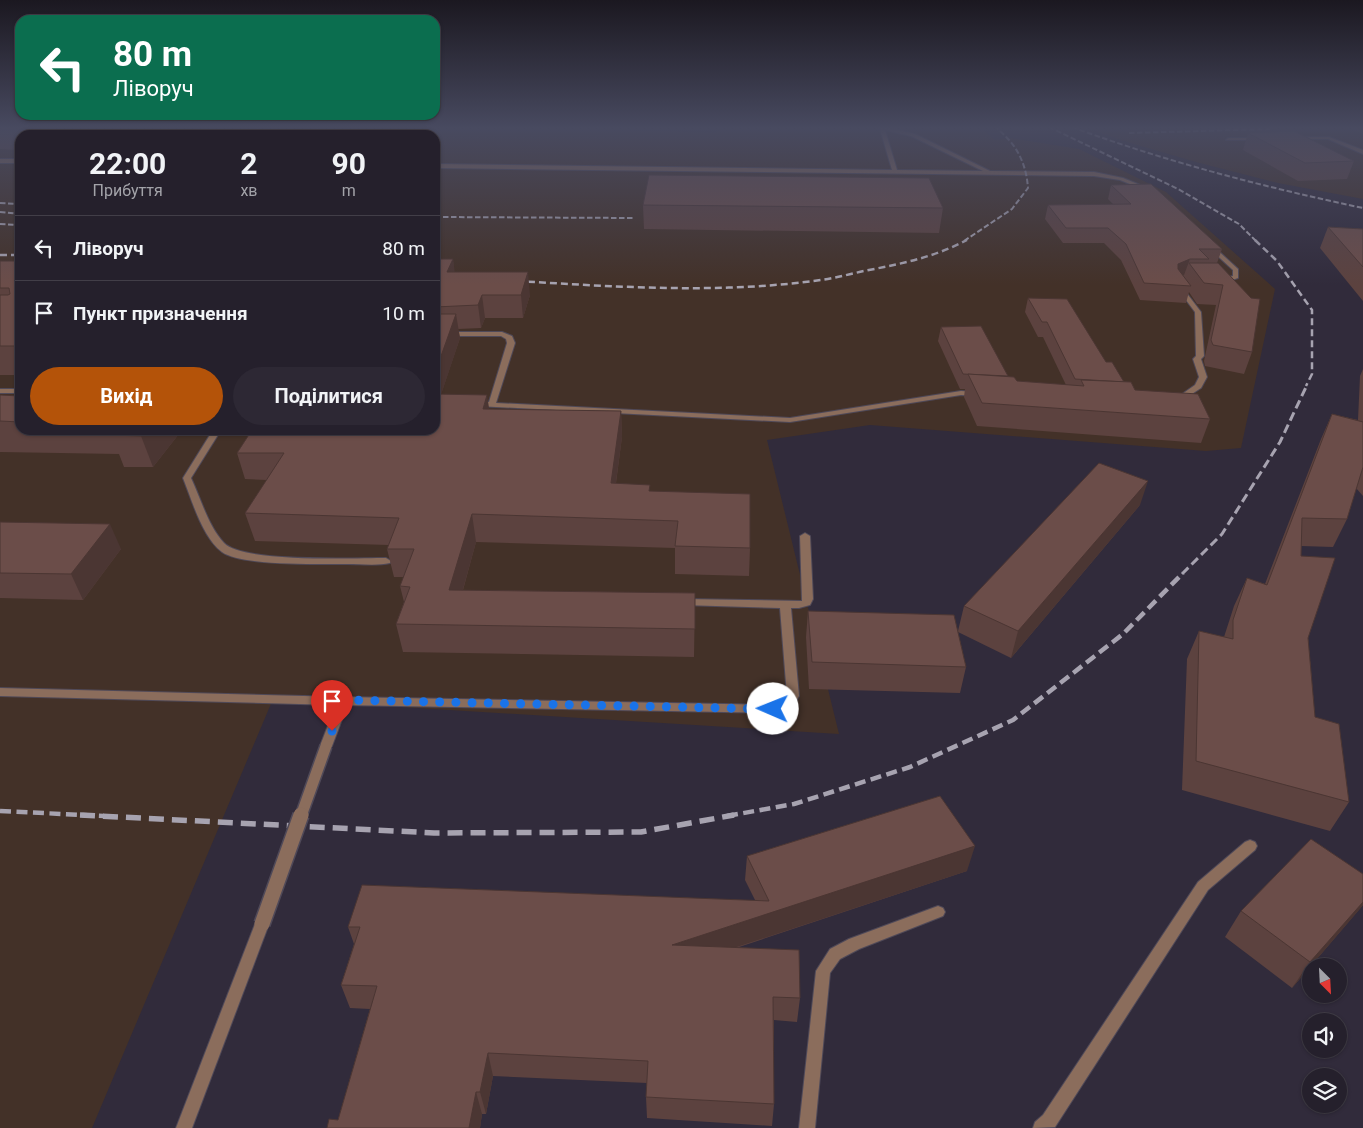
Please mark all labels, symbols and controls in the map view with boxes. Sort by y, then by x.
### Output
text: 80 m [113,34,192,75]
icon: left [30,35,95,100]
text: Ліворуч [113,76,194,101]
text: 22:00 [89,146,166,181]
text: 2 [240,146,258,181]
text: 90 [332,146,366,181]
text: Прибуття [93,181,163,200]
text: хв [240,181,257,200]
text: m [342,181,356,200]
icon: left [30,234,58,262]
text: Ліворуч [73,237,144,260]
text: 80 m [382,237,425,260]
icon: arrive [30,299,58,327]
text: Пункт призначення [73,302,248,325]
text: 10 m [382,302,425,325]
button: Вихід [30,367,223,425]
button: Поділитися [233,367,425,425]
pin [311,680,353,731]
position arrow [746,682,798,734]
icon: arrive [318,687,346,715]
north arrow [1302,958,1348,1002]
map controls [1302,958,1347,1113]
button: sound [1302,1013,1347,1058]
button: layers [1302,1068,1347,1113]

